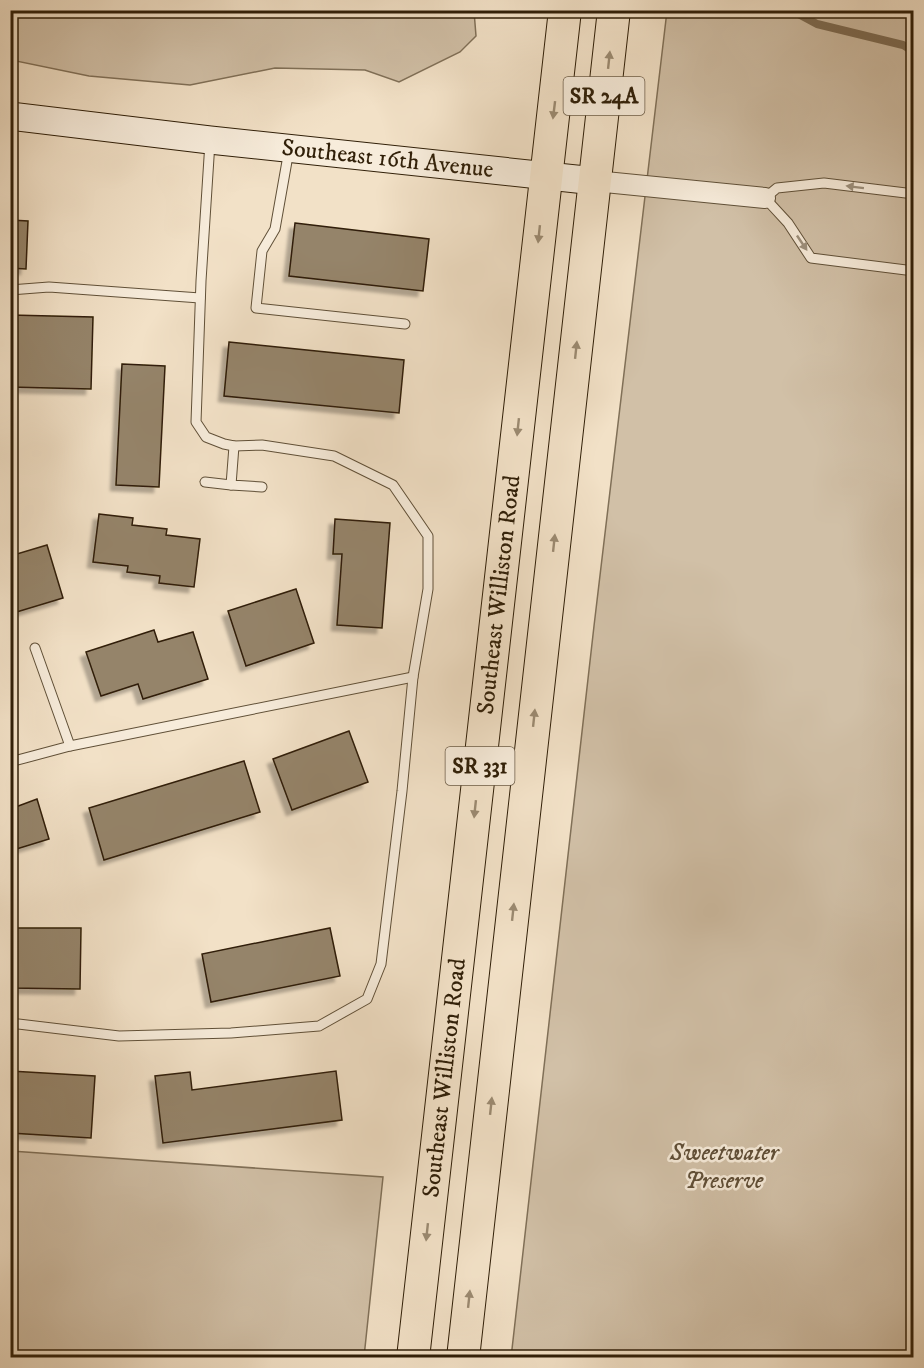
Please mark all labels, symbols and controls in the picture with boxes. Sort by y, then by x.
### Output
one-way arrow [604,50,613,69]
road number: SR 24A [564,77,644,115]
one-way arrow [549,101,558,120]
street label: Southeast 16th Avenue [280,133,495,185]
one-way arrow [846,182,865,192]
one-way arrow [535,224,544,243]
one-way arrow [796,235,807,252]
one-way arrow [571,340,581,359]
one-way arrow [513,418,523,437]
street label: Southeast Williston Road [471,474,527,716]
one-way arrow [549,534,559,553]
one-way arrow [529,708,539,727]
road number: SR 331 [446,747,514,785]
one-way arrow [470,800,480,819]
one-way arrow [508,902,517,921]
street label: Southeast Williston Road [416,957,473,1199]
one-way arrow [486,1096,496,1115]
park label: Sweetwater Preserve [669,1138,781,1196]
one-way arrow [422,1223,432,1242]
one-way arrow [464,1290,474,1309]

